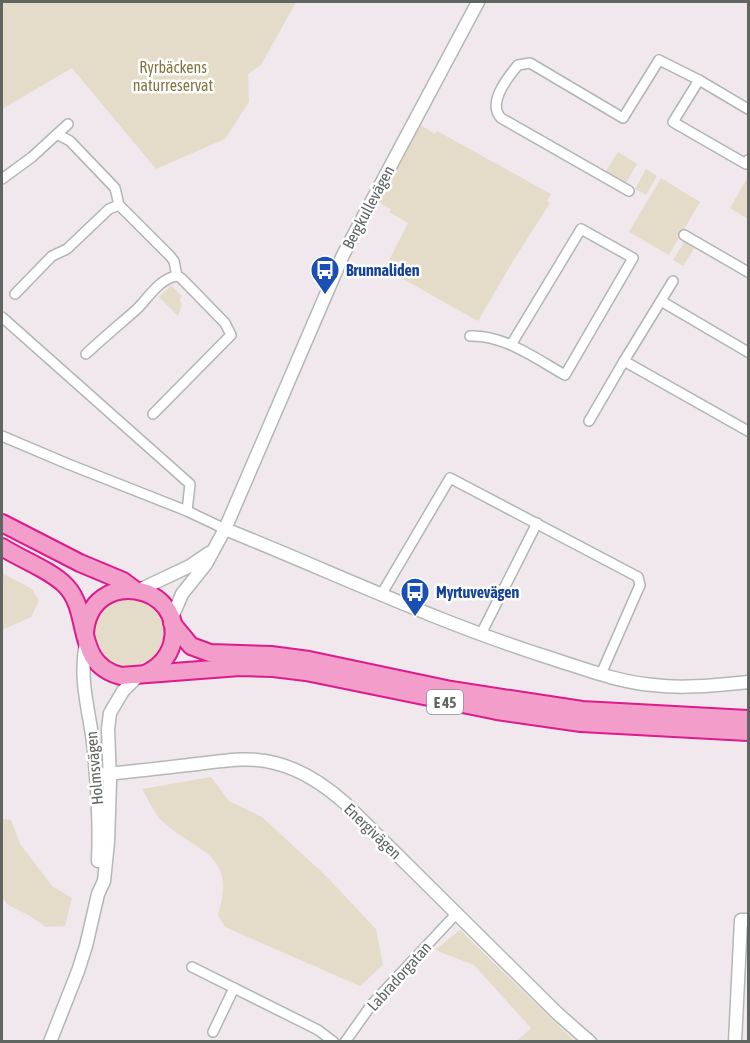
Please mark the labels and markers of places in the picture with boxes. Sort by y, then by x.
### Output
bus stop icon: Brunnaliden [309,254,341,296]
place label: Brunnaliden [346,261,420,279]
bus stop icon: Myrtuvevägen [399,576,431,618]
place label: Myrtuvevägen [436,583,519,601]

